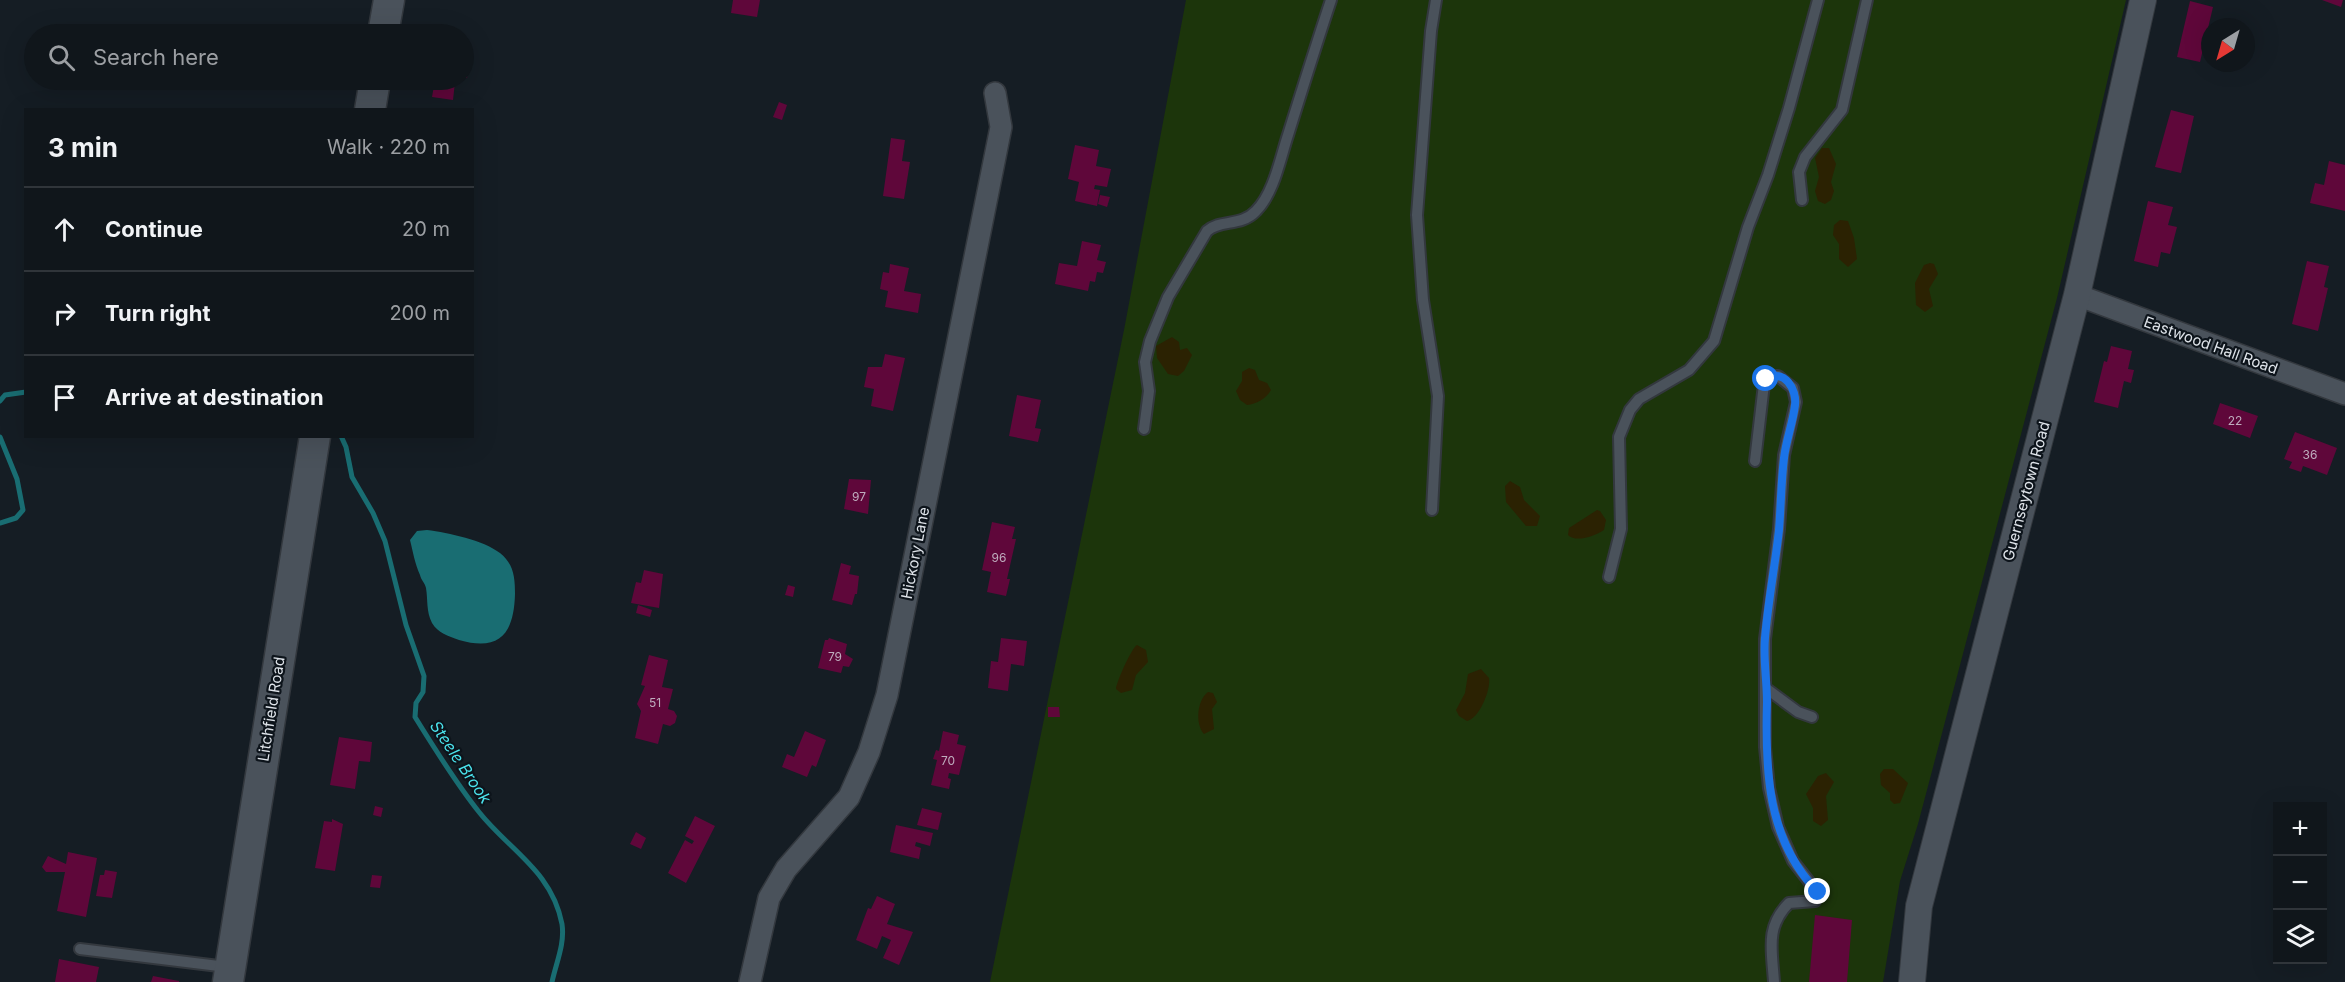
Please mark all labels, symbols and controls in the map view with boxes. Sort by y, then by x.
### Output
north arrow [2201,18,2255,72]
search box [24,24,474,90]
icon: search [45,41,78,74]
text: Search here [93,44,219,70]
text: 3 min [48,132,118,163]
text: Walk · 220 m [327,135,450,159]
icon: ahead [48,213,81,246]
text: Continue [105,216,203,242]
text: 20 m [402,217,450,241]
icon: right [48,297,81,330]
text: Turn right [105,300,211,326]
text: 200 m [389,301,450,325]
street label: Eastwood Hall Road [2141,312,2281,378]
route start [1752,365,1778,391]
icon: arrive [48,381,81,414]
text: Arrive at destination [105,384,324,410]
house number: 22 [2228,413,2242,428]
street label: Guernseytown Road [1998,419,2054,563]
house number: 36 [2303,447,2317,462]
house number: 97 [852,489,866,504]
street label: Hickory Lane [897,505,933,601]
house number: 96 [992,550,1006,565]
house number: 79 [828,649,842,664]
street label: Litchfield Road [253,655,289,763]
house number: 51 [649,695,661,710]
water label: Steele Brook [426,717,496,807]
house number: 70 [941,753,955,768]
map controls [2273,802,2327,964]
button: + [2273,802,2327,856]
button: − [2273,856,2327,910]
route end [1804,878,1830,904]
button: layers [2273,910,2327,964]

